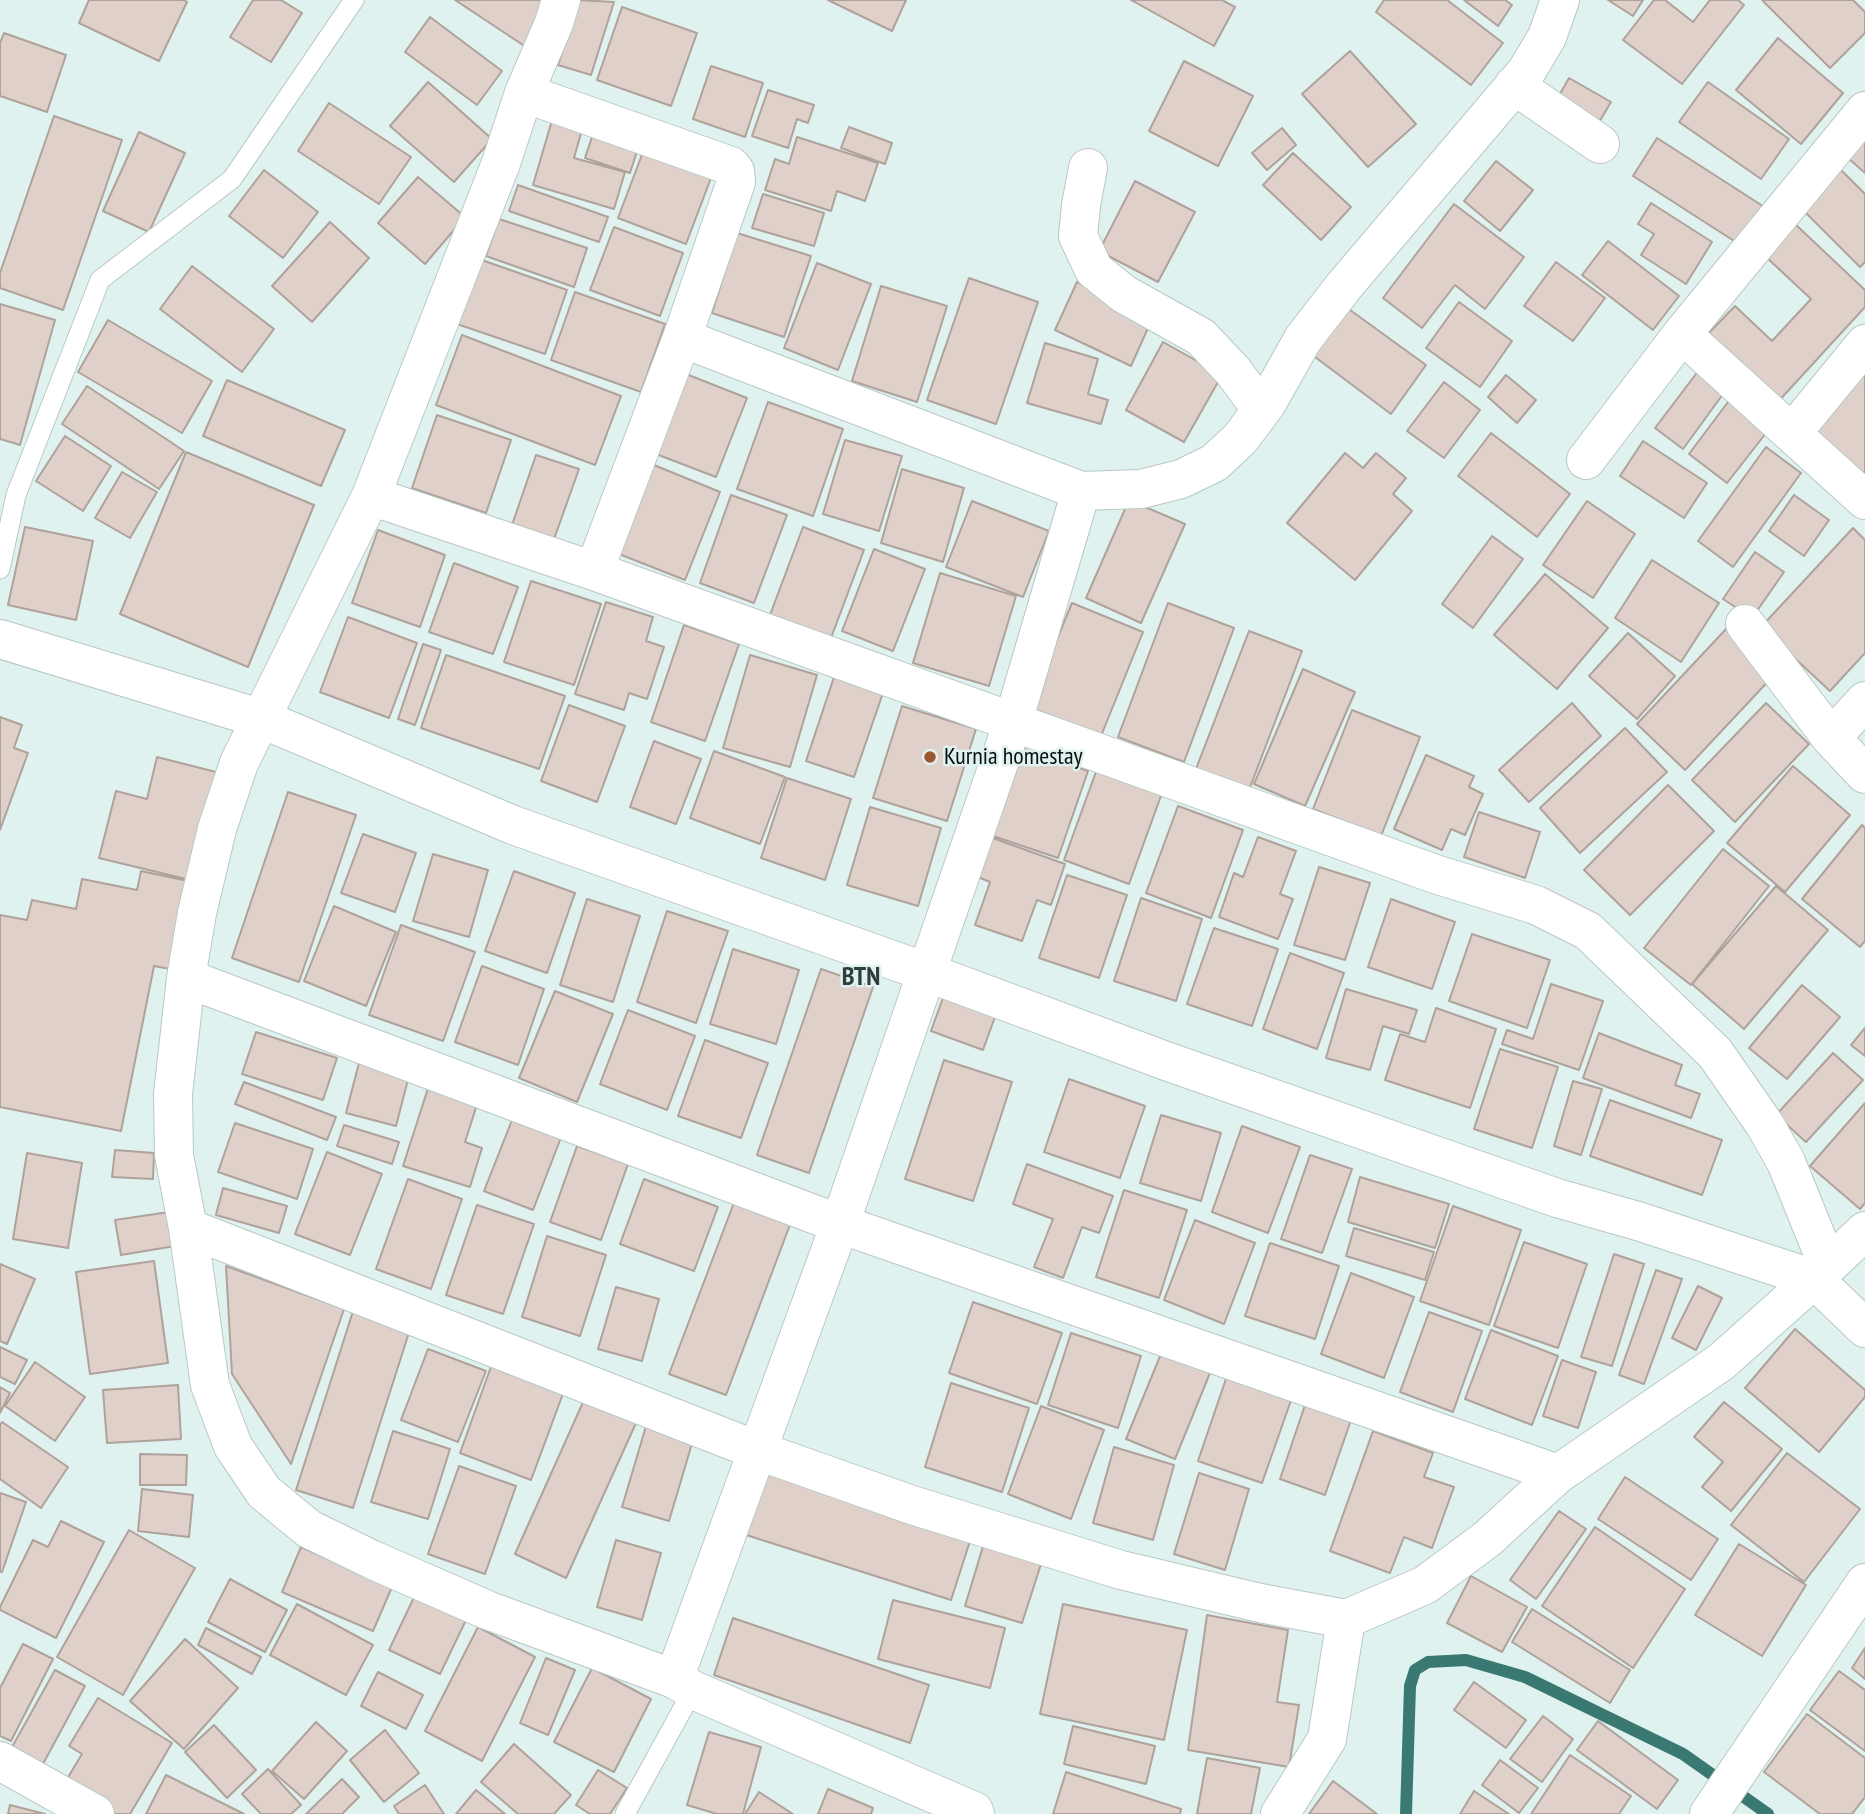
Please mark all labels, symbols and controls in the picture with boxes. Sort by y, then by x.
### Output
place label: Kurnia homestay [944,743,1083,771]
marker: Kurnia homestay [922,749,938,765]
district label: BTN [842,962,880,994]

